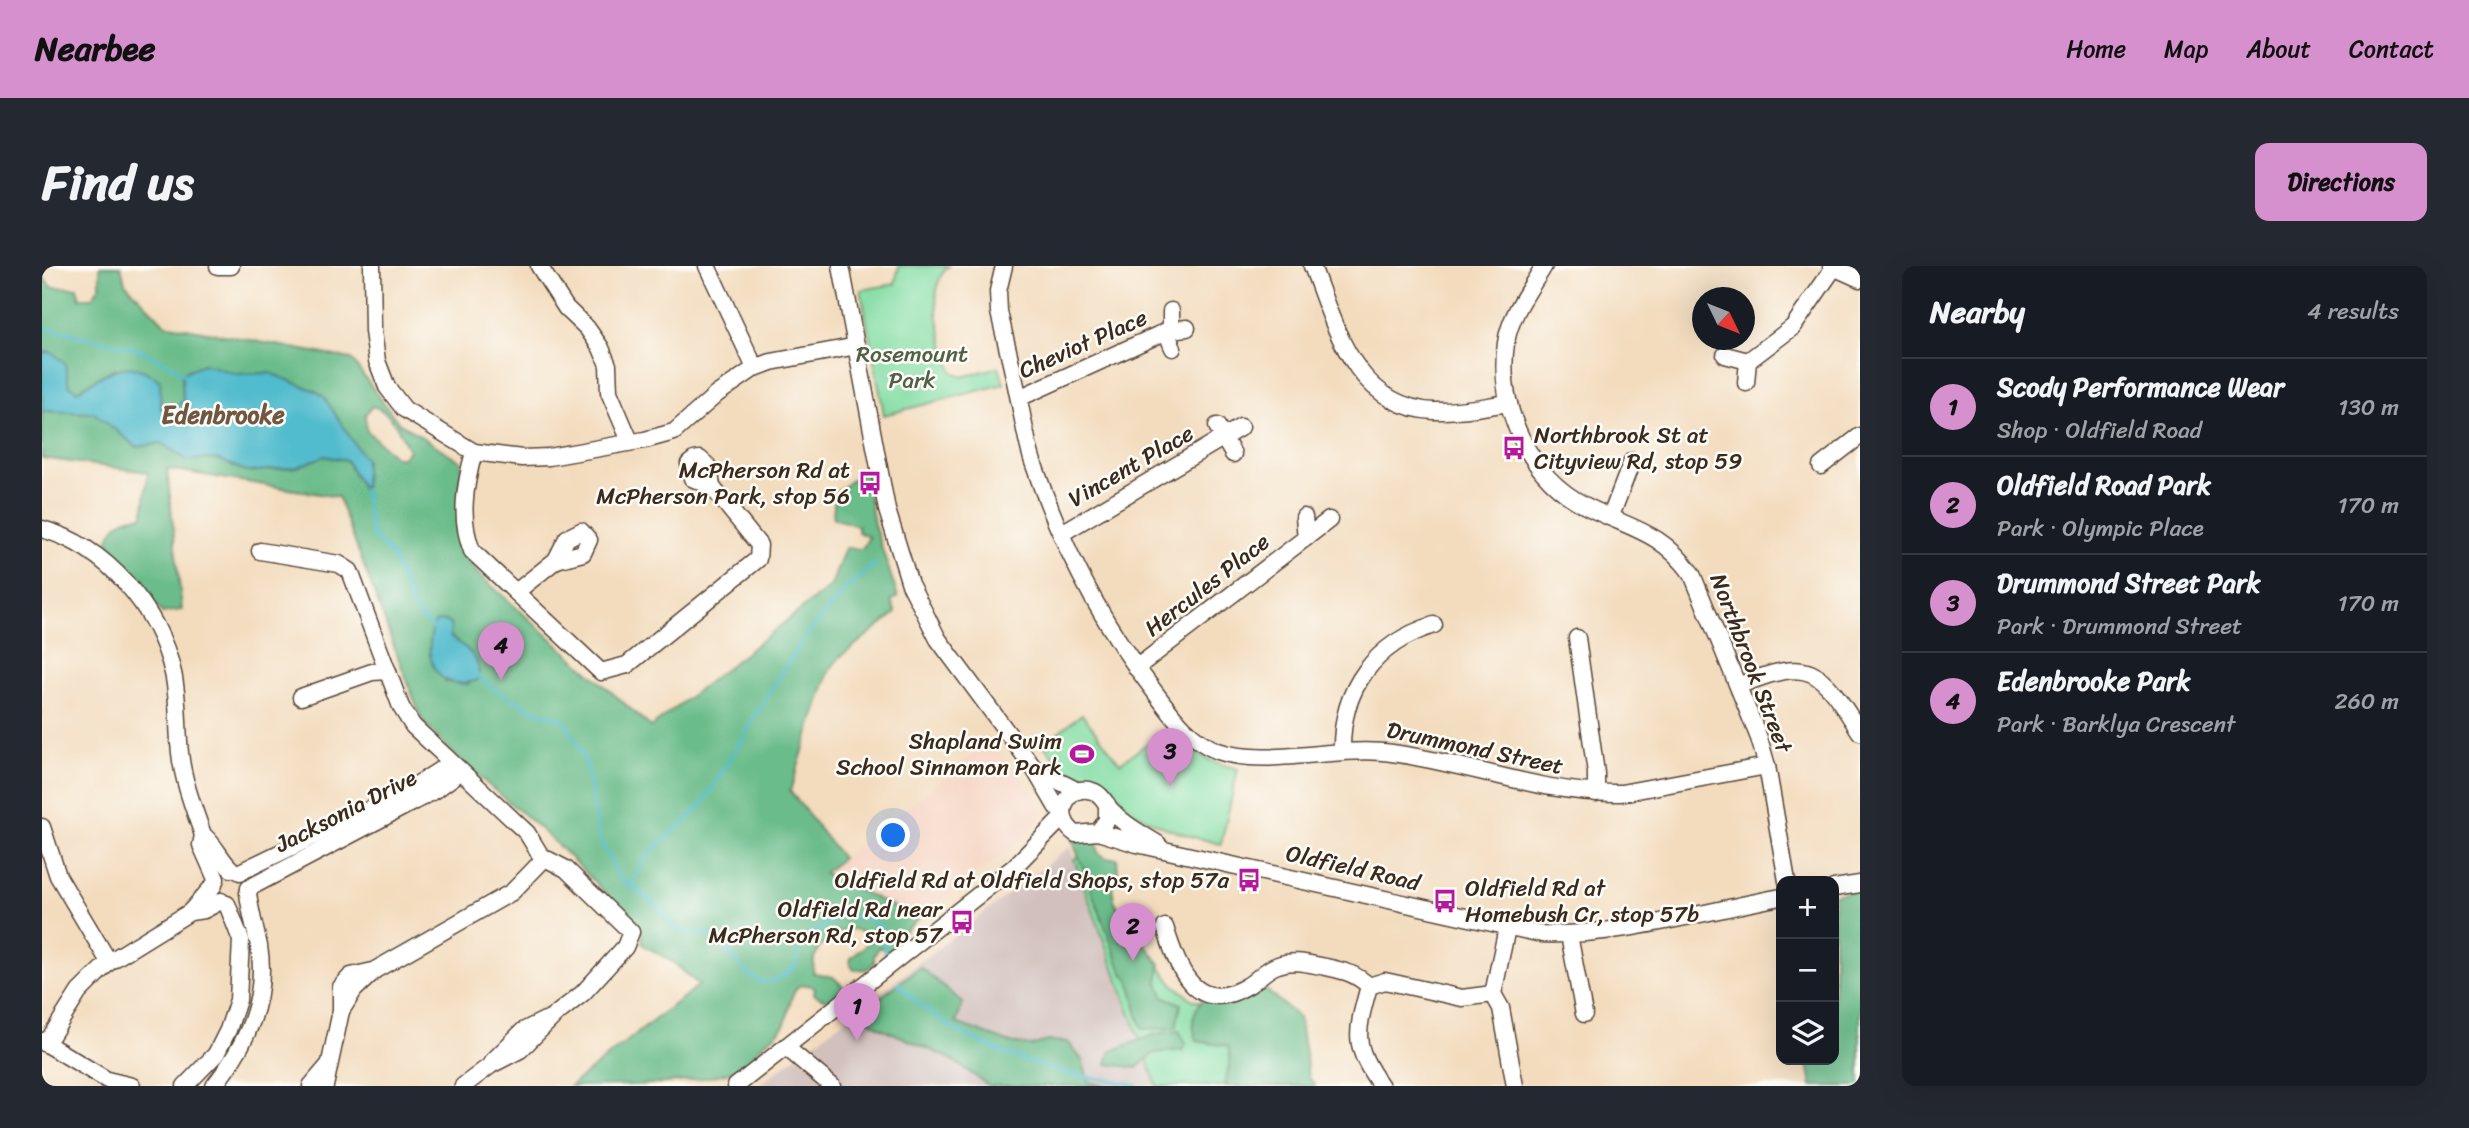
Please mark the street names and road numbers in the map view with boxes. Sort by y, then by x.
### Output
street label: Cheviot Place [1012,297,1154,391]
street label: Vincent Place [1060,413,1202,519]
street label: Hercules Place [1135,522,1279,648]
street label: Northbrook Street [1698,567,1805,760]
street label: Drummond Street [1383,709,1567,787]
street label: Jacksonia Drive [267,758,424,865]
street label: Oldfield Road [1282,833,1426,904]

